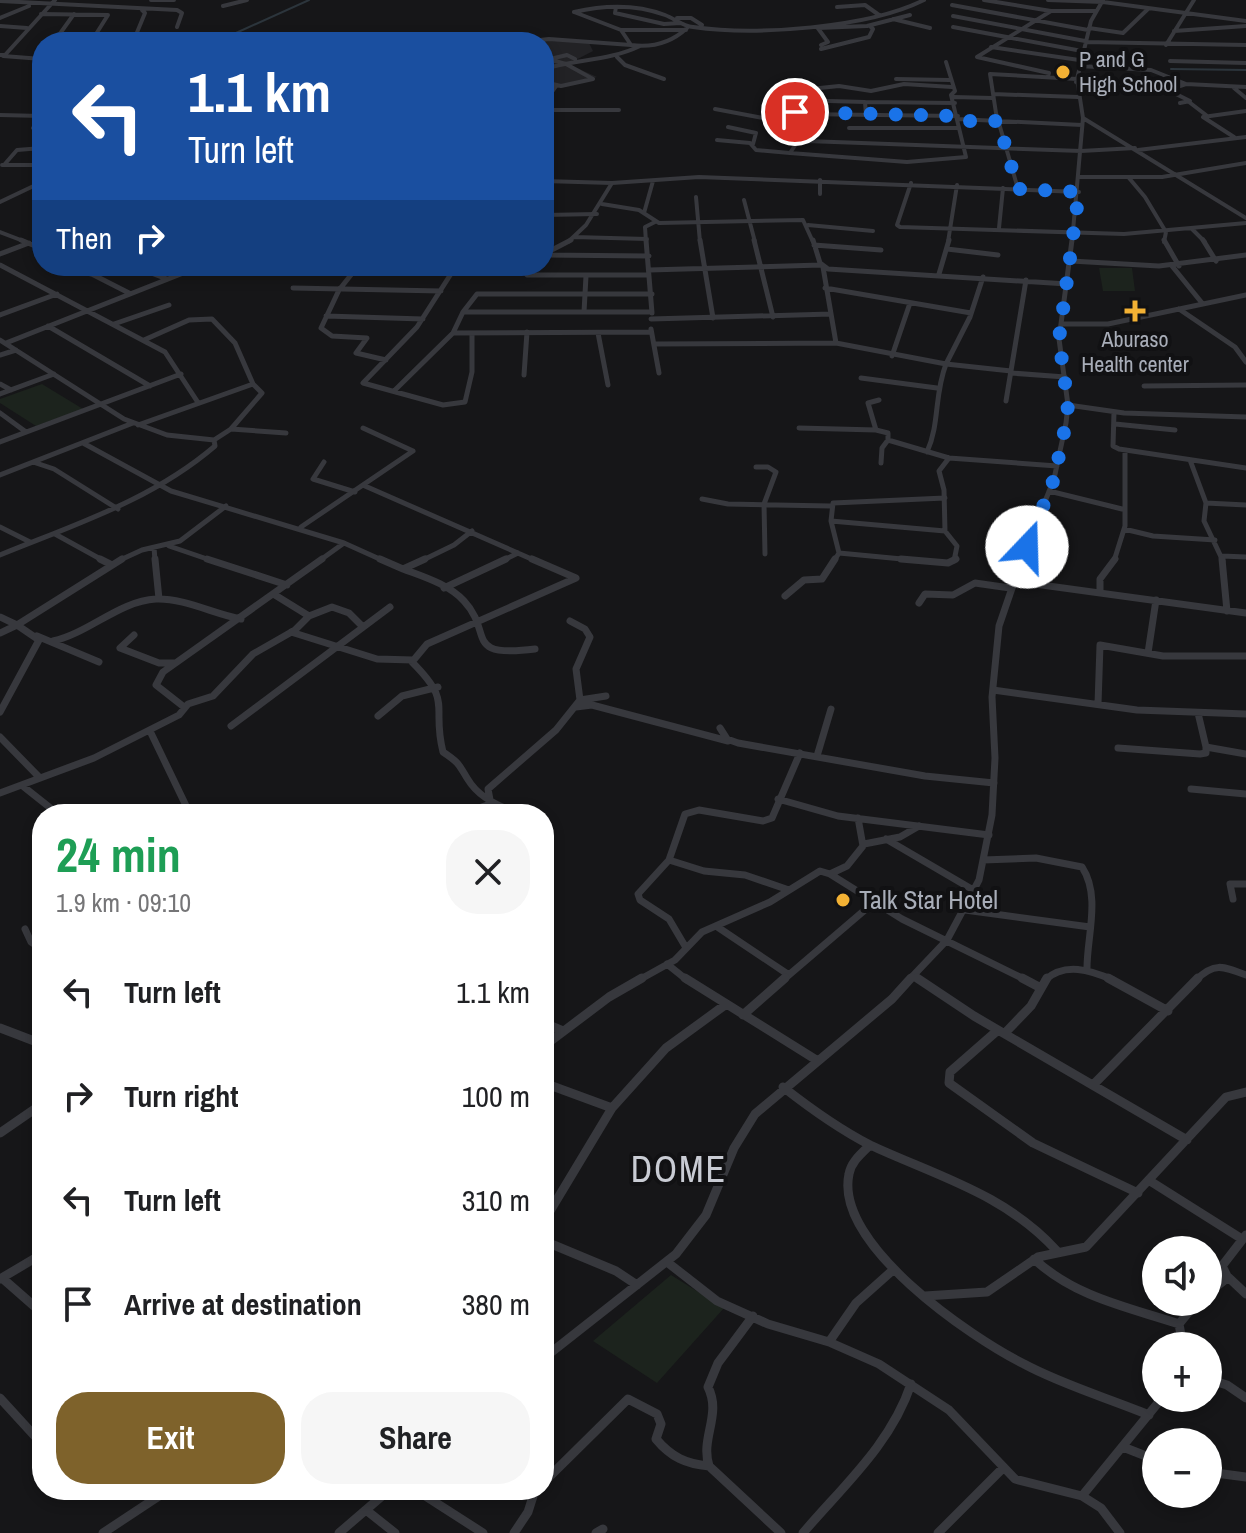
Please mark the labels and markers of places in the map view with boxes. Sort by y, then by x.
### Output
place label: P and G High School [1079,44,1177,99]
marker: P and G High School [1054,63,1072,81]
pin [761,78,829,146]
marker: Aburaso Health center [1124,300,1146,322]
place label: Aburaso Health center [1081,324,1189,379]
place label: Talk Star Hotel [859,882,998,917]
marker: Talk Star Hotel [834,891,852,909]

